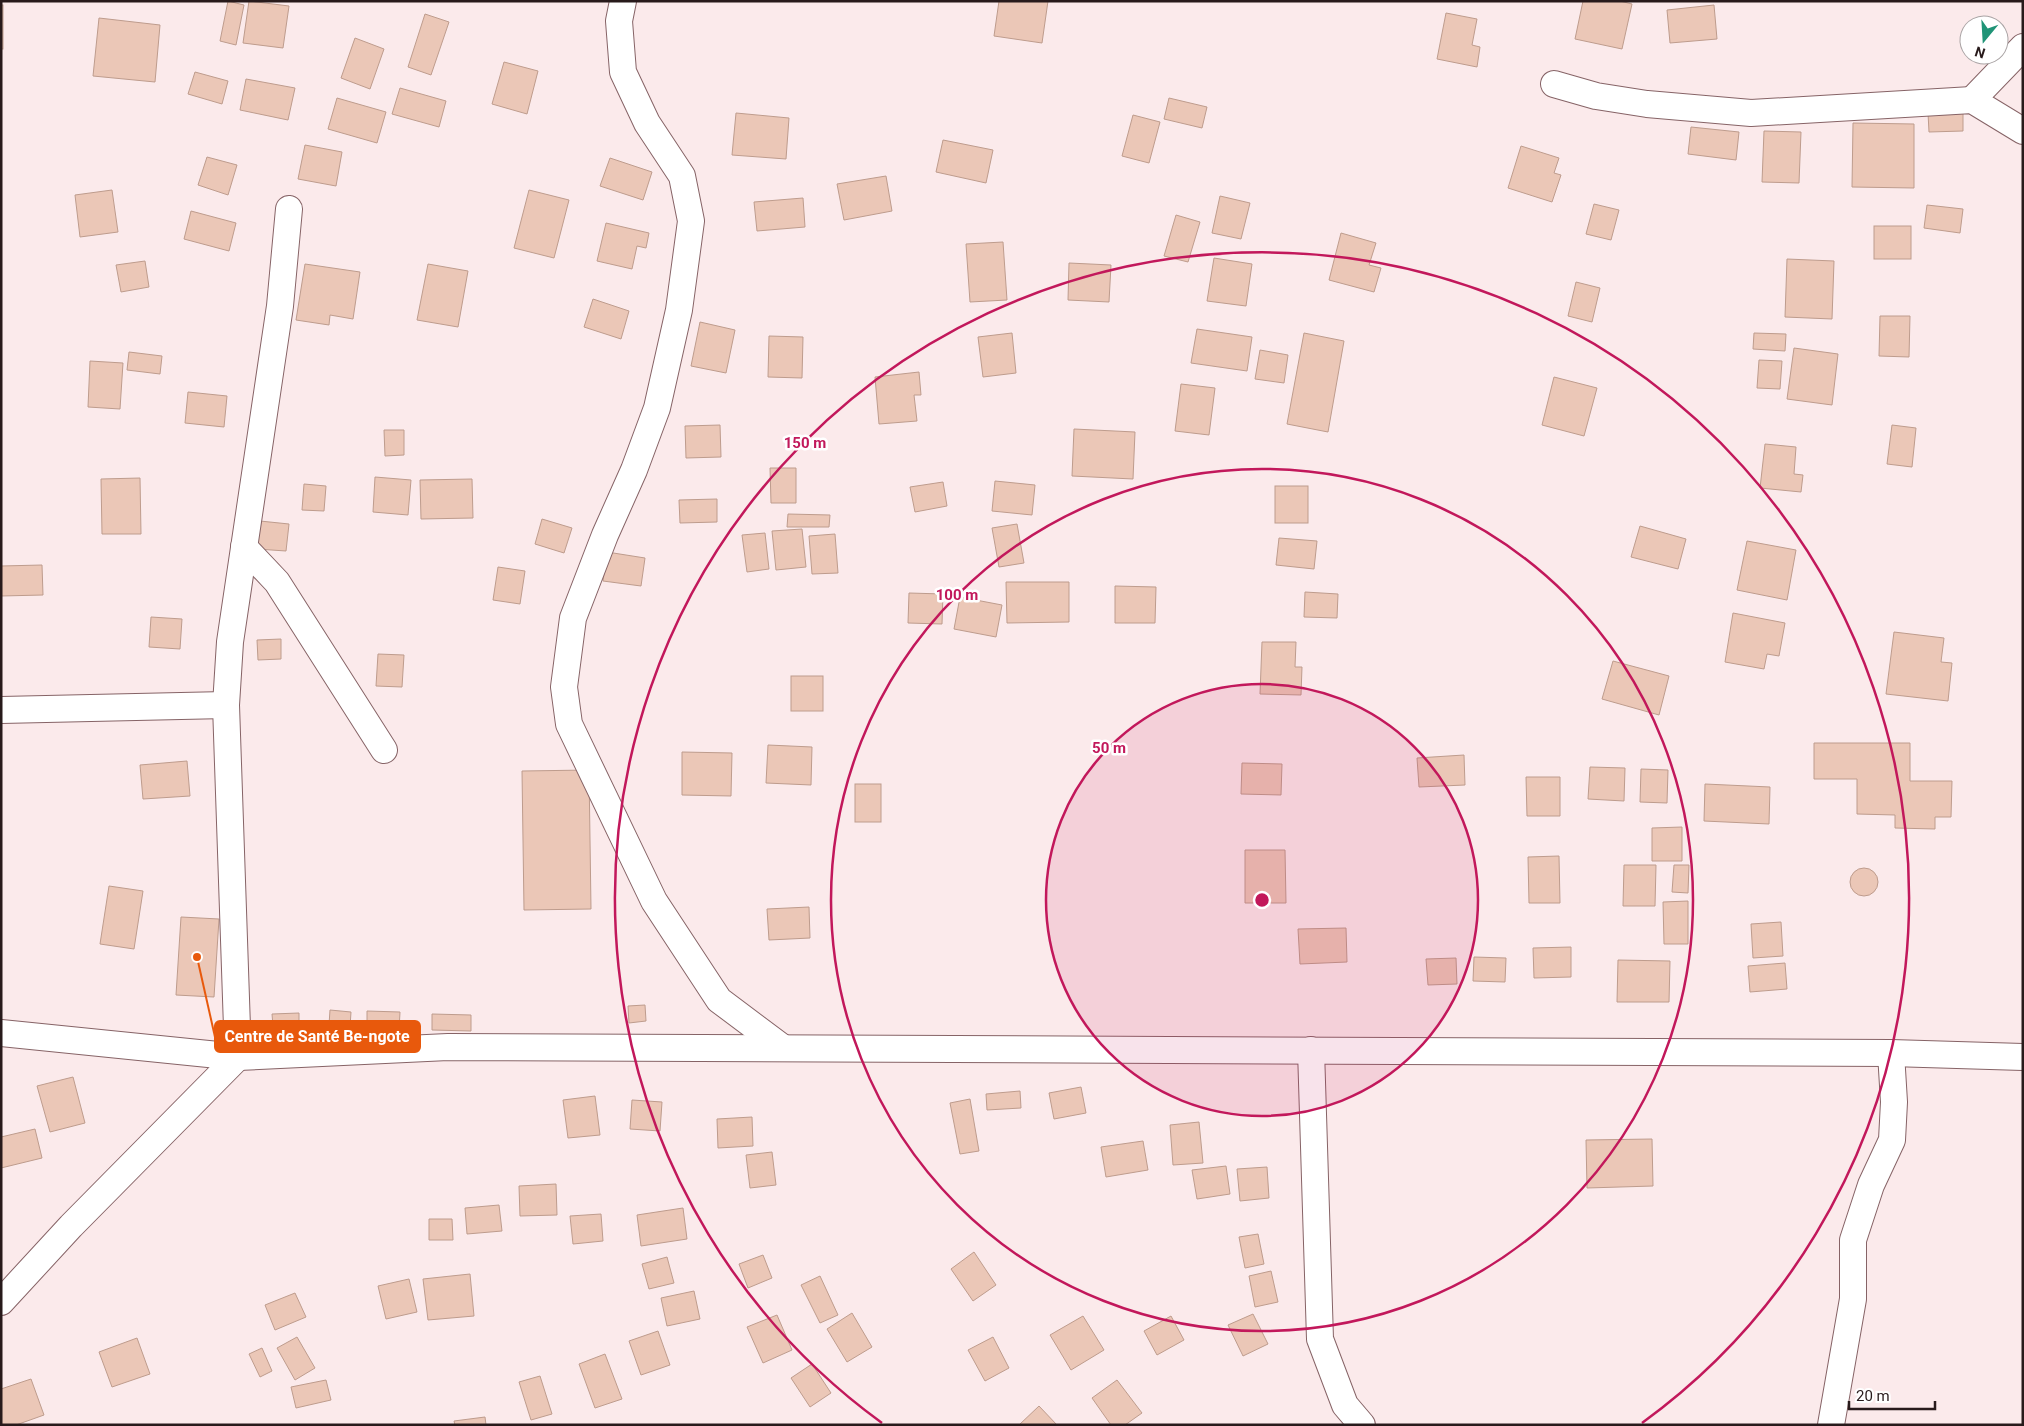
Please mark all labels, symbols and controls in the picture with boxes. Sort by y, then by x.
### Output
north arrow [1959,15,2009,65]
text: N [1973,43,1987,62]
text: 150 m [784,434,826,452]
text: 100 m [936,586,978,604]
text: 50 m [1092,739,1126,757]
centre of rings [1253,891,1271,909]
callout: Centre de Santé Be-ngote [215,1021,420,1052]
text: Centre de Santé Be-ngote [224,1027,410,1046]
scale bar [1849,1378,1935,1410]
text: 20 m [1856,1387,1890,1405]

